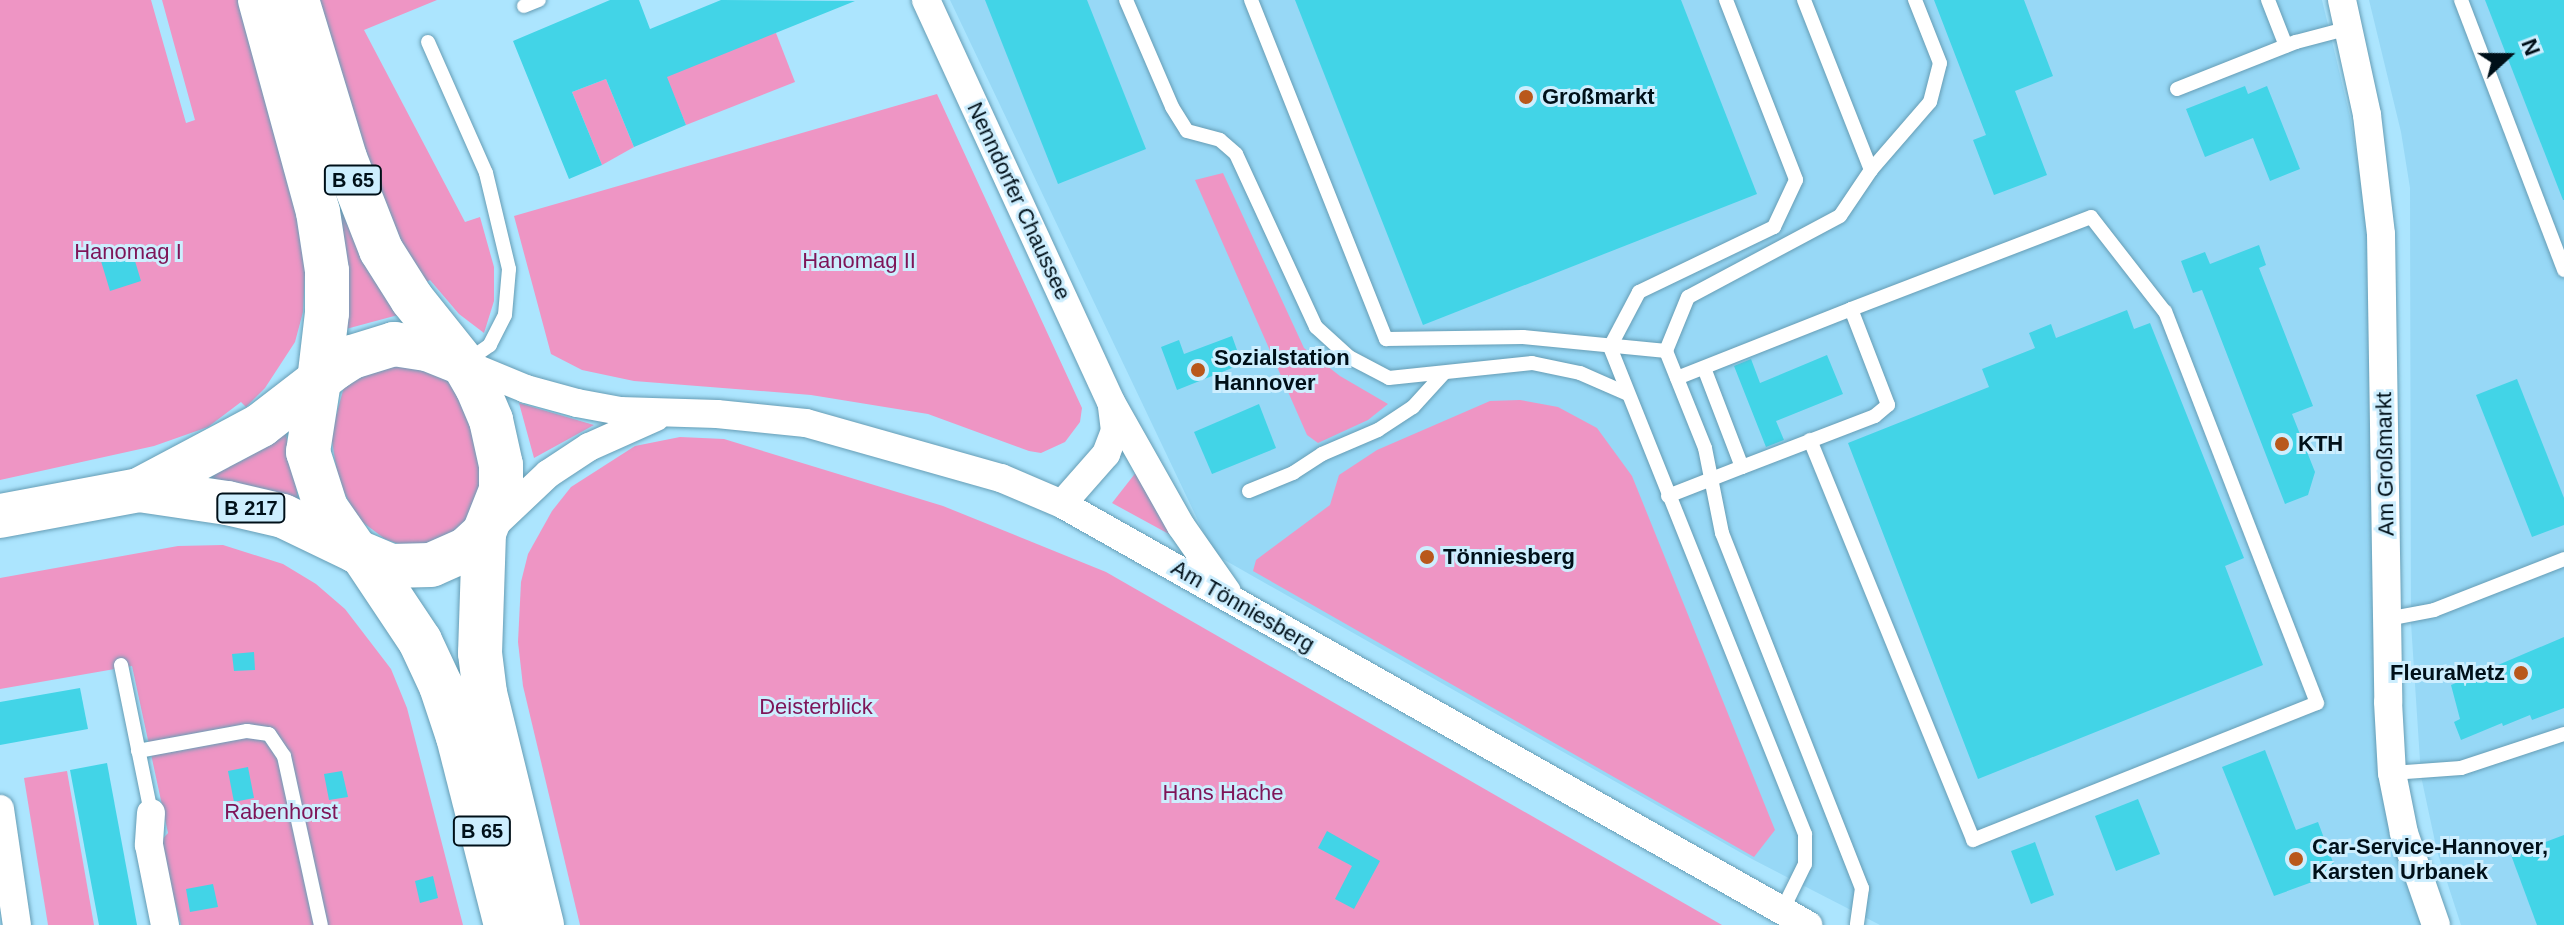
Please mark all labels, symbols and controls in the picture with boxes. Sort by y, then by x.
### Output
north arrow [2468,16,2548,96]
text: N [2516,35,2545,59]
place label: Großmarkt [1542,84,1654,110]
marker: Großmarkt [1517,88,1535,106]
street label: Nenndorfer Chaussee [962,98,1076,304]
road number: B 65 [323,164,383,196]
park label: Hanomag I [74,239,182,265]
park label: Hanomag II [802,248,916,274]
place label: Sozialstation Hannover [1214,344,1350,396]
marker: Sozialstation Hannover [1189,361,1207,379]
street label: Am Großmarkt [2371,392,2399,536]
place label: KTH [2298,431,2343,457]
marker: KTH [2273,435,2291,453]
road number: B 217 [215,492,287,524]
place label: Tönniesberg [1443,544,1575,570]
marker: Tönniesberg [1418,548,1436,566]
street label: Am Tönniesberg [1167,554,1319,658]
place label: FleuraMetz [2390,660,2505,686]
marker: FleuraMetz [2512,664,2530,682]
park label: Deisterblick [759,694,873,720]
park label: Hans Hache [1162,780,1284,806]
park label: Rabenhorst [224,799,338,825]
road number: B 65 [452,815,512,847]
place label: Car-Service-Hannover, Karsten Urbanek [2312,833,2548,884]
marker: Car-Service-Hannover, Karsten Urbanek [2287,850,2305,868]

